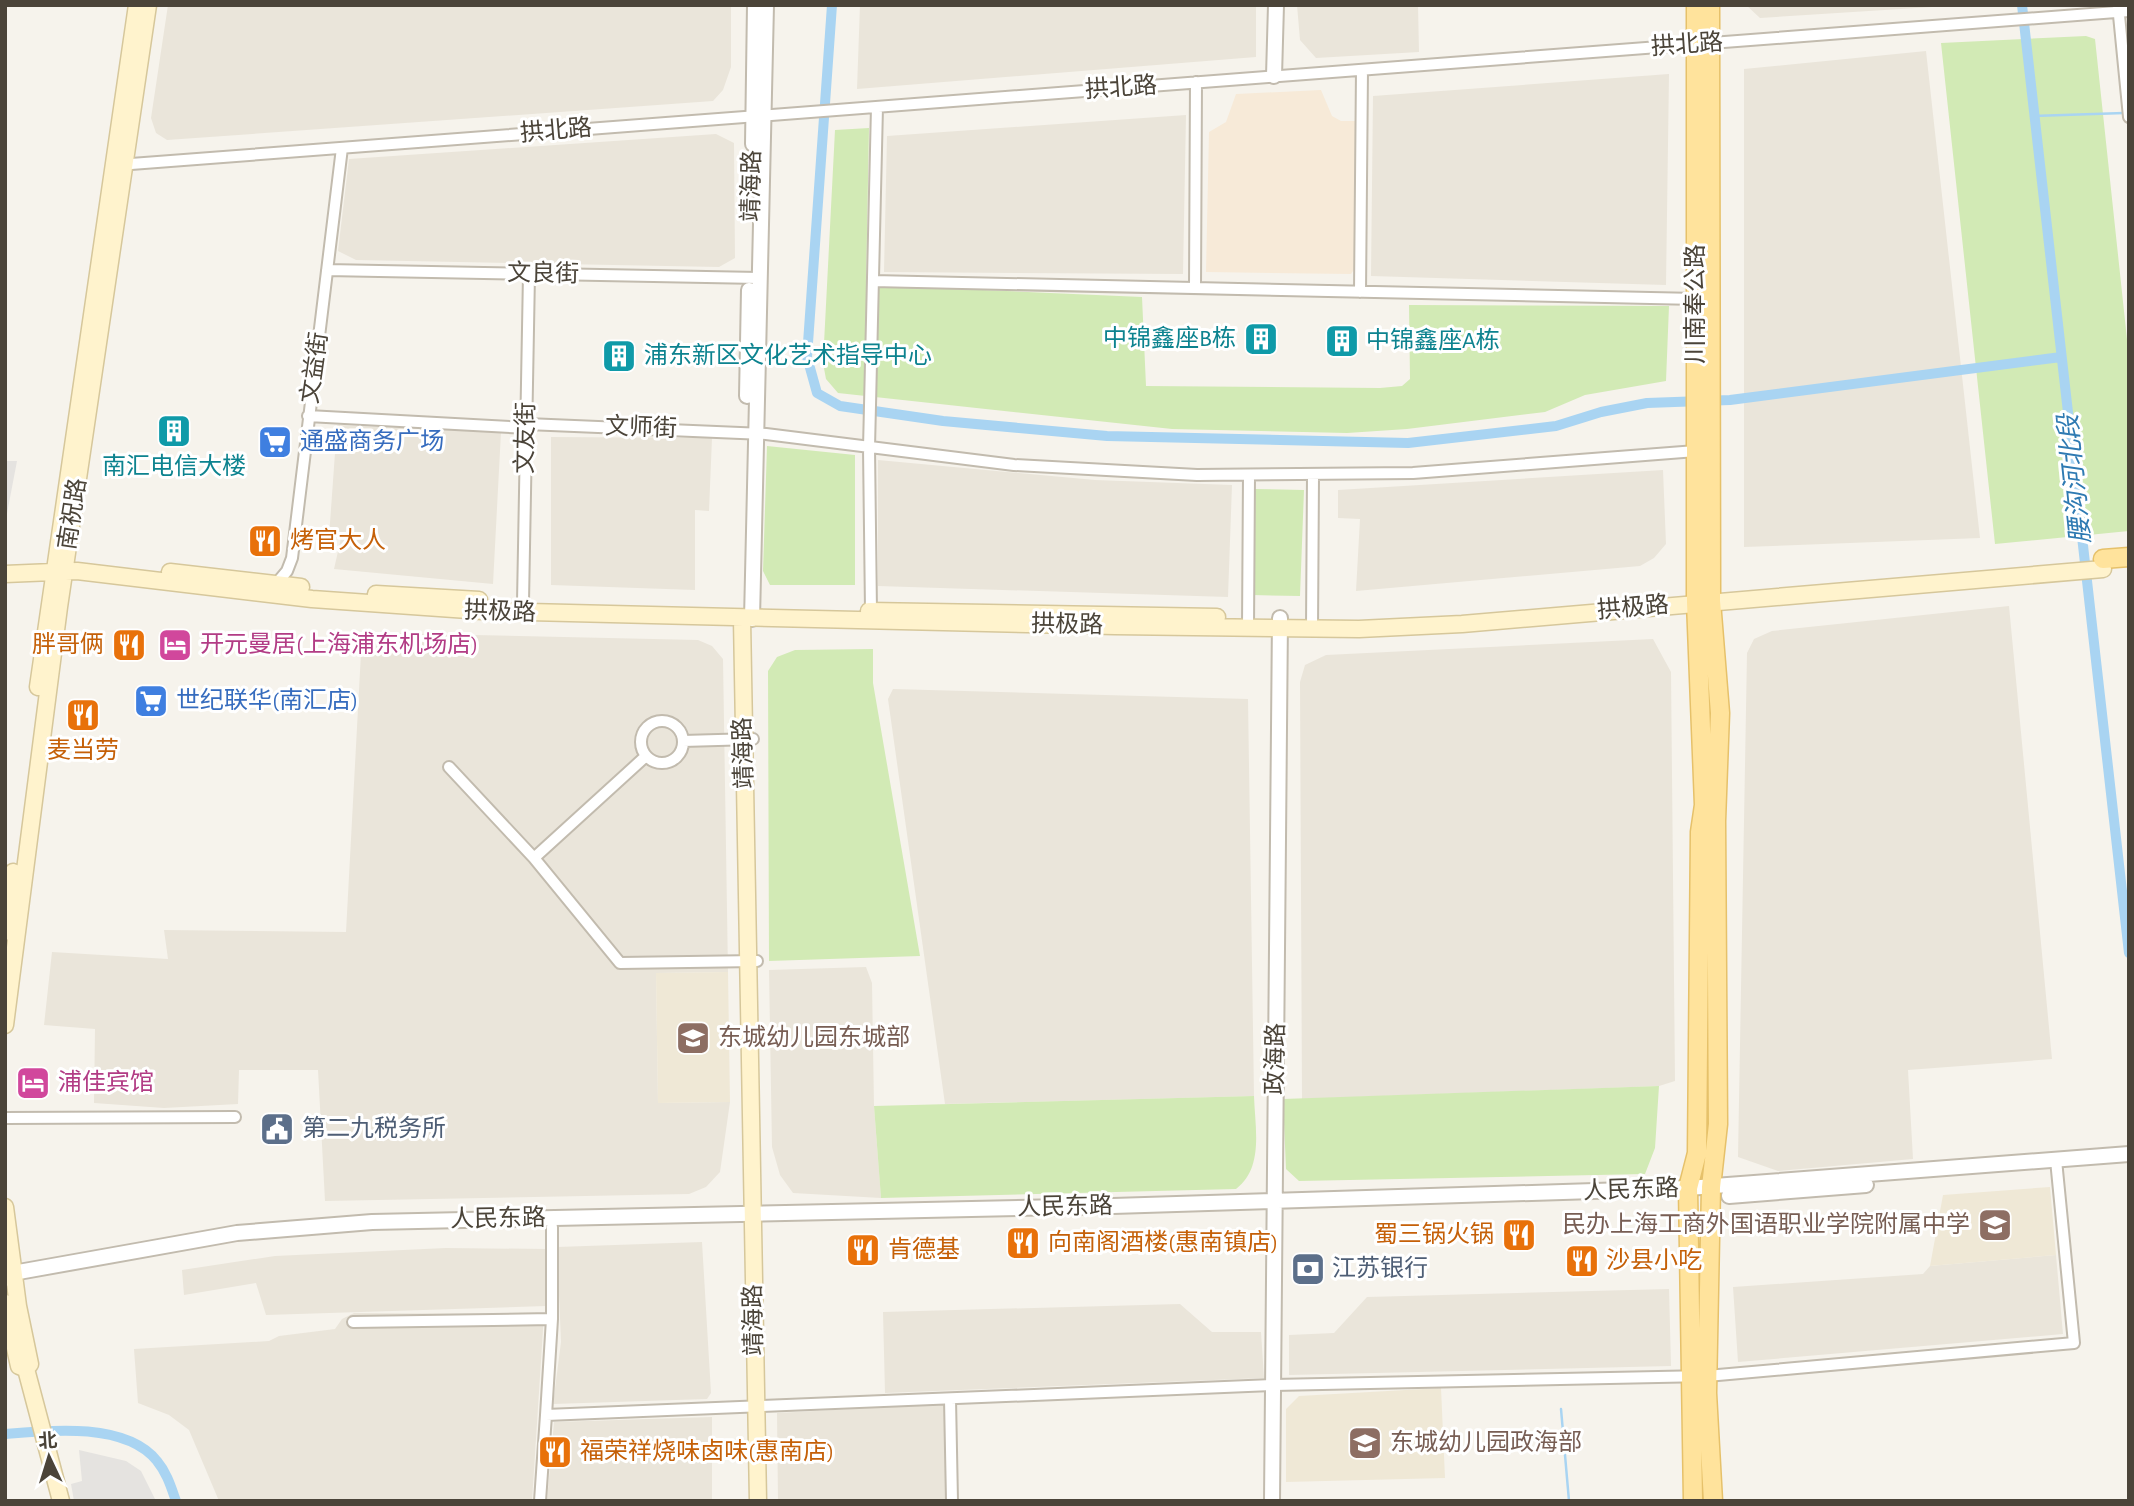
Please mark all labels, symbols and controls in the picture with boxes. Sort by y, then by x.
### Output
street label: 拱北路 [1650,29,1724,59]
street label: 拱北路 [1084,72,1158,102]
street label: 拱北路 [519,114,593,146]
street label: 靖海路 [737,150,765,222]
street label: 川南奉公路 [1682,244,1708,364]
street label: 文良街 [507,259,579,287]
building icon: 中锦鑫座B栋 [1242,320,1280,358]
building icon: 中锦鑫座A栋 [1323,322,1361,360]
place label: 中锦鑫座B栋 [1103,325,1236,351]
place label: 中锦鑫座A栋 [1366,327,1500,353]
street label: 文益街 [296,330,332,405]
building icon: 浦东新区文化艺术指导中心 [600,337,638,375]
place label: 浦东新区文化艺术指导中心 [644,342,932,368]
street label: 文友街 [511,402,539,474]
water label: 腰沟河北段 [2054,410,2095,545]
building icon: 南汇电信大楼 [155,412,193,450]
street label: 文师街 [605,413,677,441]
supermarket icon: 通盛商务广场 [256,423,294,461]
place label: 通盛商务广场 [300,428,444,454]
place label: 南汇电信大楼 [102,453,246,479]
street label: 南祝路 [54,476,90,551]
restaurant icon: 烤官大人 [246,522,284,560]
place label: 烤官大人 [290,527,386,553]
street label: 拱极路 [1596,591,1670,623]
street label: 拱极路 [464,597,536,625]
street label: 拱极路 [1031,610,1103,638]
restaurant icon: 胖哥俩 [110,626,148,664]
hotel icon: 开元曼居(上海浦东机场店) [156,626,194,664]
place label: 胖哥俩 [32,631,104,657]
place label: 开元曼居(上海浦东机场店) [200,631,478,657]
supermarket icon: 世纪联华(南汇店) [132,682,170,720]
place label: 世纪联华(南汇店) [176,687,358,713]
restaurant icon: 麦当劳 [64,696,102,734]
street label: 靖海路 [729,717,757,789]
place label: 麦当劳 [47,737,119,763]
school or university icon: 东城幼儿园东城部 [674,1019,712,1057]
street label: 政海路 [1261,1023,1289,1095]
place label: 东城幼儿园东城部 [718,1024,910,1050]
hotel icon: 浦佳宾馆 [14,1064,52,1102]
place label: 浦佳宾馆 [58,1069,154,1095]
public building icon: 第二九税务所 [258,1110,296,1148]
place label: 第二九税务所 [302,1115,446,1141]
street label: 人民东路 [1583,1174,1679,1204]
street label: 人民东路 [1017,1192,1113,1220]
street label: 人民东路 [450,1204,546,1232]
school or university icon: 民办上海工商外国语职业学院附属中学 [1976,1206,2014,1244]
place label: 民办上海工商外国语职业学院附属中学 [1562,1211,1970,1237]
restaurant icon: 蜀三锅火锅 [1500,1216,1538,1254]
place label: 蜀三锅火锅 [1374,1221,1494,1247]
restaurant icon: 向南阁酒楼(惠南镇店) [1004,1224,1042,1262]
place label: 向南阁酒楼(惠南镇店) [1048,1229,1278,1255]
restaurant icon: 肯德基 [844,1231,882,1269]
place label: 肯德基 [888,1236,960,1262]
restaurant icon: 沙县小吃 [1563,1242,1601,1280]
place label: 沙县小吃 [1606,1247,1702,1273]
bank icon: 江苏银行 [1289,1250,1327,1288]
place label: 江苏银行 [1332,1255,1428,1281]
street label: 靖海路 [739,1284,767,1356]
north arrow [14,1422,84,1492]
school or university icon: 东城幼儿园政海部 [1346,1424,1384,1462]
place label: 东城幼儿园政海部 [1390,1429,1582,1455]
text: 北 [38,1430,58,1452]
restaurant icon: 福荣祥烧味卤味(惠南店) [536,1433,574,1471]
place label: 福荣祥烧味卤味(惠南店) [580,1438,834,1464]

